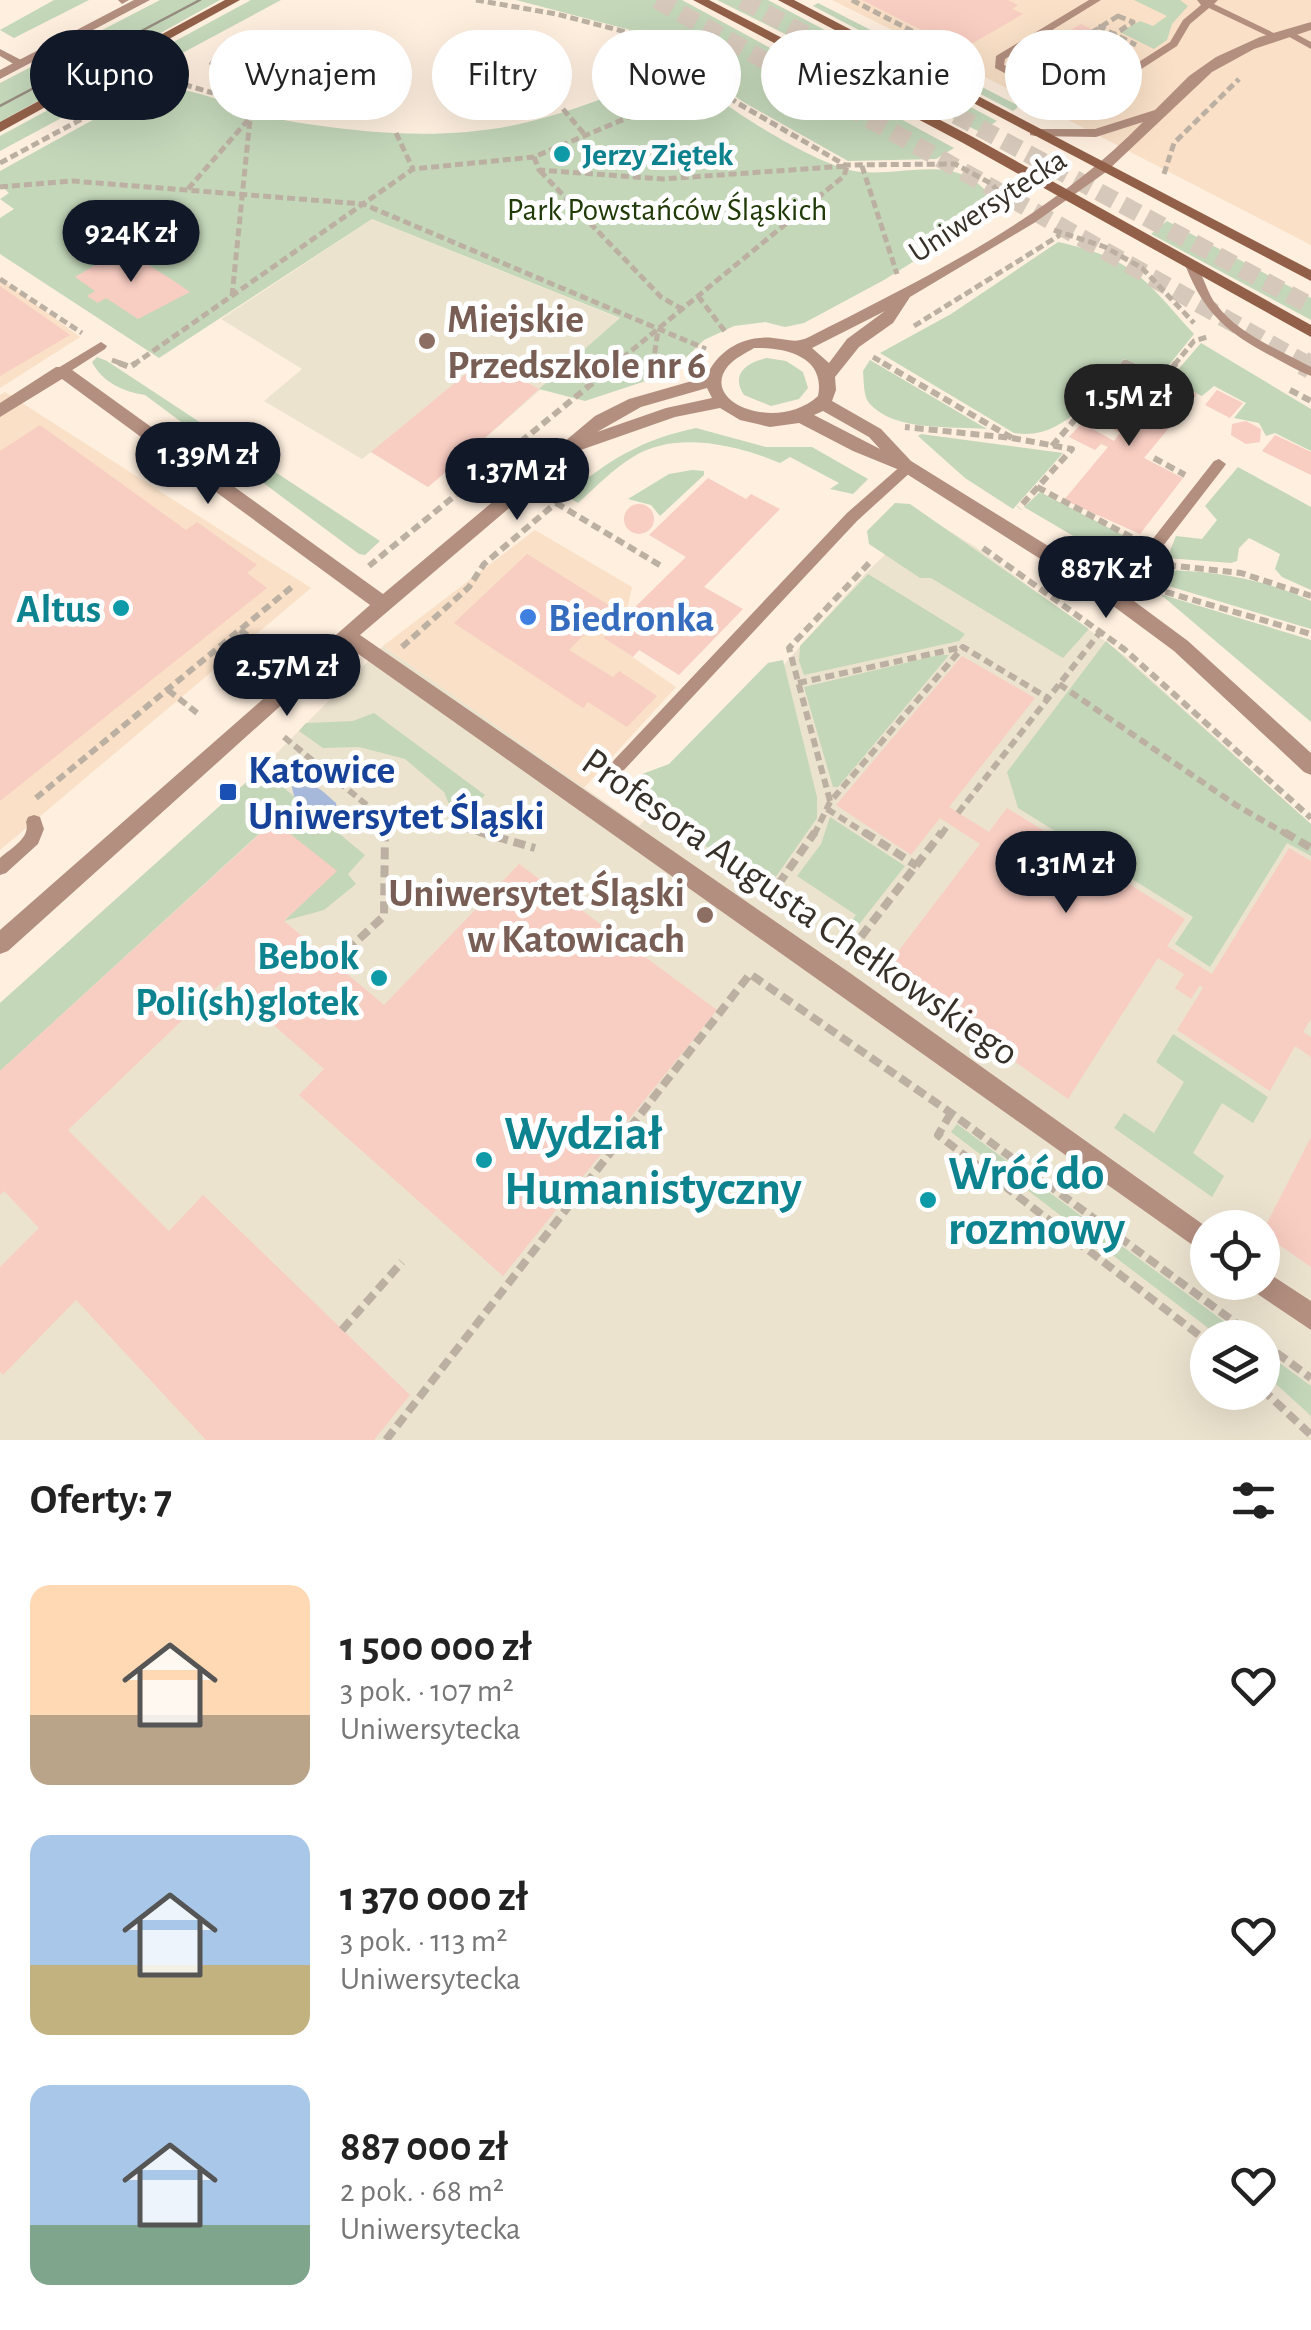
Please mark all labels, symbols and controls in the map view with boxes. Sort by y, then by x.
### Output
chip: Kupno [30,30,189,120]
chip: Wynajem [209,30,412,120]
chip: Filtry [432,30,572,120]
chip: Nowe [592,30,741,120]
chip: Mieszkanie [761,30,985,120]
chip: Dom [1005,30,1142,120]
place label: Jerzy Ziętek [582,139,734,172]
marker: Jerzy Ziętek [551,143,573,165]
street label: Uniwersytecka [903,143,1072,269]
park label: Park Powstańców Śląskich [507,191,827,227]
pin: 924K zł [39,200,223,285]
text: 924K zł [85,216,177,248]
place label: Miejskie Przedszkole nr 6 [447,300,706,386]
marker: Miejskie Przedszkole nr 6 [416,330,438,352]
pin: 1.5M zł [1037,364,1221,449]
text: 1.5M zł [1086,380,1172,412]
pin: 1.39M zł [105,422,311,507]
text: 1.39M zł [157,438,259,470]
pin: 1.37M zł [414,438,620,523]
text: 1.37M zł [467,454,567,486]
pin: 887K zł [1014,536,1198,621]
text: 887K zł [1060,552,1152,584]
place label: Altus [16,590,101,630]
marker: Altus [110,597,132,619]
place label: Biedronka [548,599,715,639]
marker: Biedronka [517,606,539,628]
pin: 2.57M zł [184,634,390,719]
text: 2.57M zł [235,650,339,682]
street label: Profesora Augusta Chełkowskiego [574,741,1025,1074]
place label: Katowice Uniwersytet Śląski [248,751,545,838]
marker: Katowice Uniwersytet Śląski [217,781,239,803]
pin: 1.31M zł [963,831,1169,916]
text: 1.31M zł [1017,847,1115,879]
place label: Uniwersytet Śląski w Katowicach [388,869,685,960]
marker: Uniwersytet Śląski w Katowicach [694,904,716,926]
place label: Bebok Poli(sh)glotek [135,937,359,1023]
marker: Bebok Poli(sh)glotek [368,967,390,989]
place label: Wydział Humanistyczny [504,1111,802,1214]
marker: Wydział Humanistyczny [473,1149,495,1171]
place label: Wróć do rozmowy [948,1151,1126,1254]
marker: Wróć do rozmowy [917,1189,939,1211]
map controls [1190,1210,1280,1410]
button: locate [1190,1210,1280,1300]
button: layers [1190,1320,1280,1410]
icon: filters [1226,1473,1281,1528]
text: Oferty: 7 [30,1479,172,1521]
icon: home [110,1625,230,1745]
text: 1 500 000 zł [340,1626,532,1668]
icon: heart [1226,1658,1281,1713]
text: 3 pok. · 107 m² [340,1675,514,1707]
text: Uniwersytecka [340,1713,521,1745]
icon: home [110,1875,230,1995]
text: 1 370 000 zł [340,1876,528,1918]
icon: heart [1226,1908,1281,1963]
text: 3 pok. · 113 m² [340,1925,508,1957]
text: Uniwersytecka [340,1963,521,1995]
icon: home [110,2125,230,2245]
text: 887 000 zł [340,2126,508,2168]
icon: heart [1226,2158,1281,2213]
text: 2 pok. · 68 m² [340,2175,504,2207]
text: Uniwersytecka [340,2213,521,2245]

